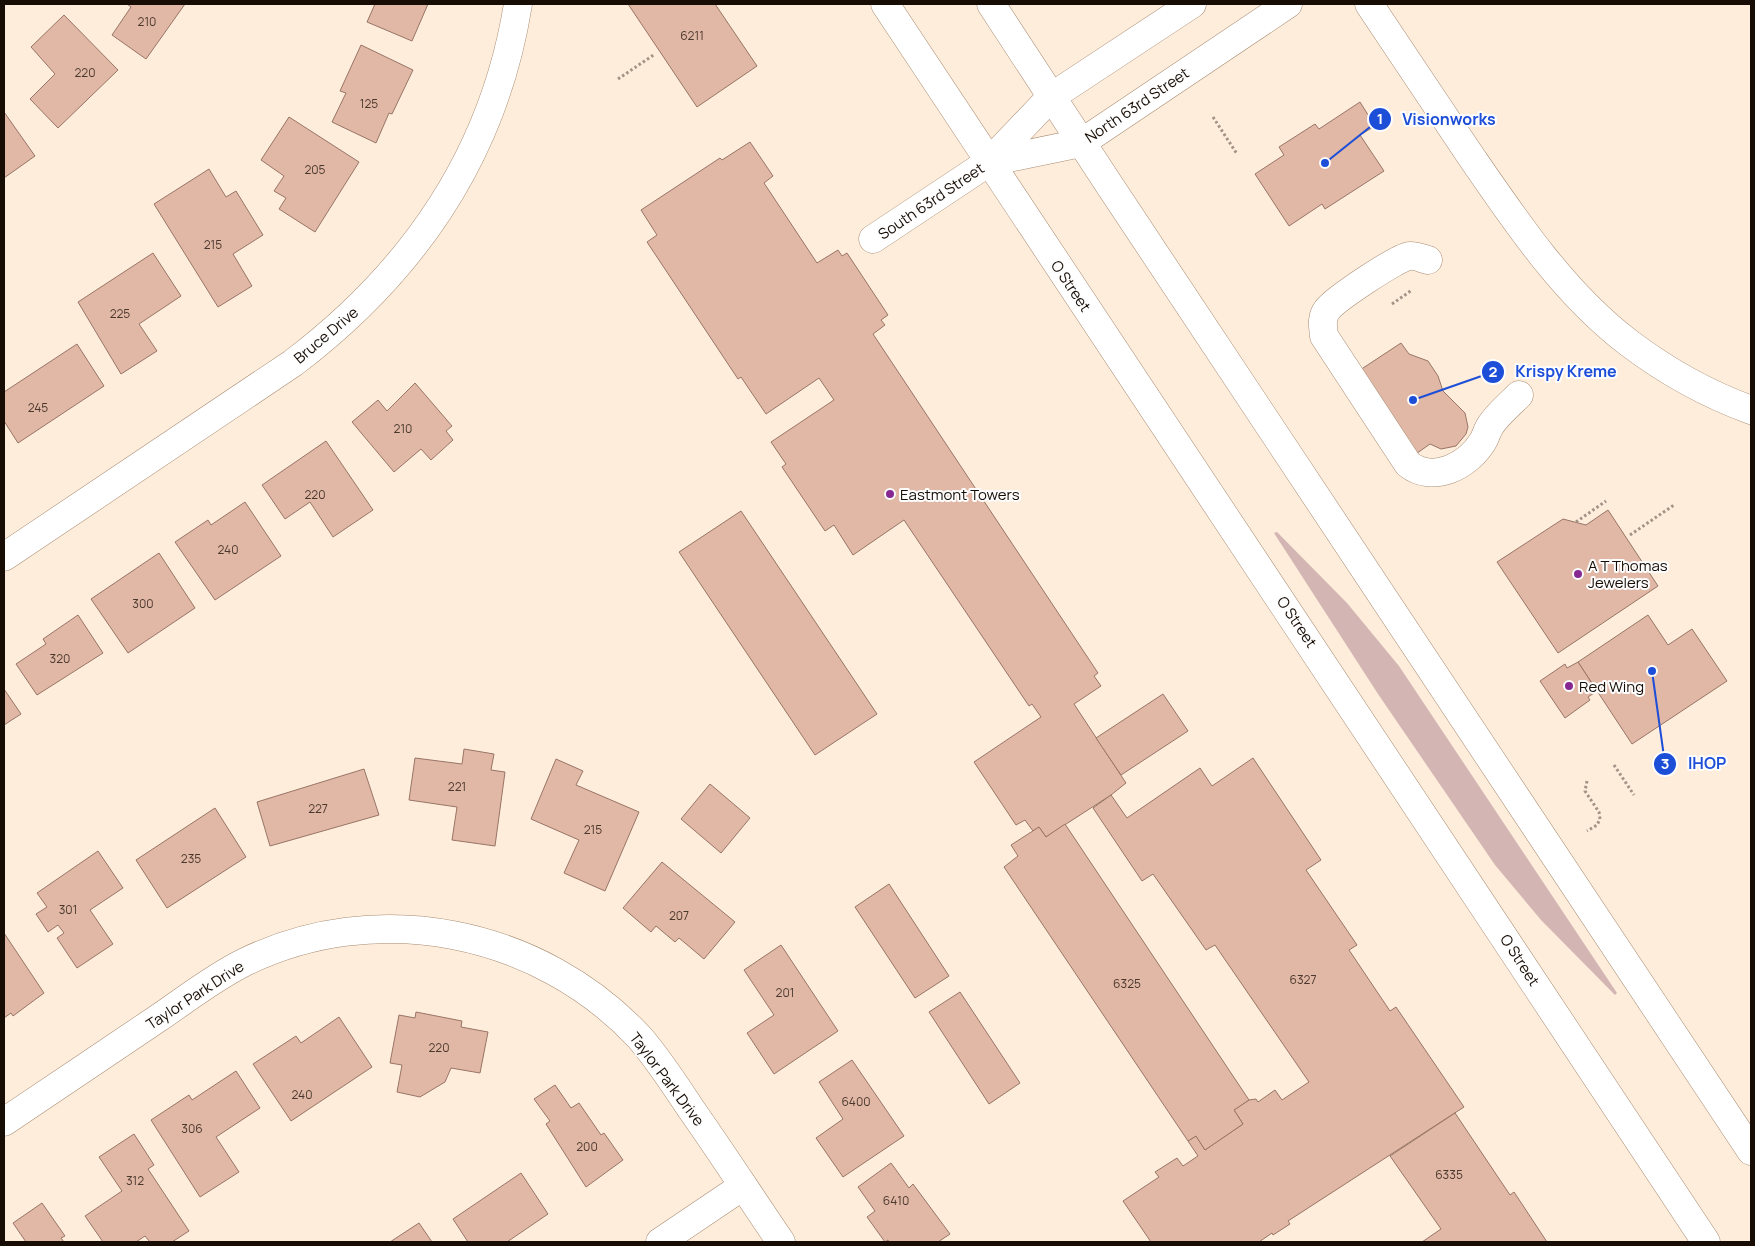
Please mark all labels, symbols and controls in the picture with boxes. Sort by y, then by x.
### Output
house number: 210 [138,13,156,30]
house number: 6211 [680,27,704,44]
street label: North 63rd Street [1081,62,1193,148]
house number: 220 [74,64,96,81]
house number: 125 [360,95,378,112]
callout: Visionworks [1368,104,1506,135]
text: 1 [1377,108,1383,129]
text: Visionworks [1402,108,1496,130]
street label: South 63rd Street [874,158,988,244]
house number: 205 [304,161,326,178]
house number: 215 [204,236,222,253]
street label: O Street [1046,256,1096,316]
street label: Bruce Drive [289,302,363,368]
house number: 225 [110,305,130,322]
callout: Krispy Kreme [1481,356,1627,387]
text: Krispy Kreme [1515,360,1617,382]
text: 2 [1489,361,1498,382]
house number: 245 [28,399,48,416]
house number: 210 [394,420,412,437]
place label: Eastmont Towers [900,484,1020,505]
house number: 220 [304,486,326,503]
marker: Eastmont Towers [884,488,896,500]
house number: 240 [218,541,239,558]
place label: A T Thomas Jewelers [1588,555,1668,593]
marker: A T Thomas Jewelers [1572,568,1584,580]
street label: O Street [1272,592,1322,652]
house number: 300 [132,595,154,612]
house number: 320 [50,650,70,667]
place label: Red Wing [1579,676,1644,697]
marker: Red Wing [1563,680,1575,692]
callout: IHOP [1653,748,1736,779]
text: IHOP [1688,752,1726,774]
text: 3 [1661,753,1669,774]
house number: 221 [448,778,466,795]
house number: 227 [308,800,328,817]
house number: 215 [584,821,602,838]
house number: 235 [181,850,201,867]
house number: 301 [59,901,77,918]
house number: 207 [669,907,689,924]
street label: O Street [1495,930,1545,990]
street label: Taylor Park Drive [142,955,248,1034]
house number: 6327 [1290,971,1316,988]
house number: 6325 [1113,975,1141,992]
house number: 201 [776,984,794,1001]
street label: Taylor Park Drive [625,1028,709,1130]
house number: 220 [428,1039,450,1056]
house number: 240 [292,1086,313,1103]
house number: 6400 [841,1093,871,1110]
house number: 306 [181,1120,203,1137]
house number: 200 [576,1138,598,1155]
house number: 6335 [1435,1166,1463,1183]
house number: 312 [126,1172,144,1189]
house number: 6410 [883,1192,909,1209]

